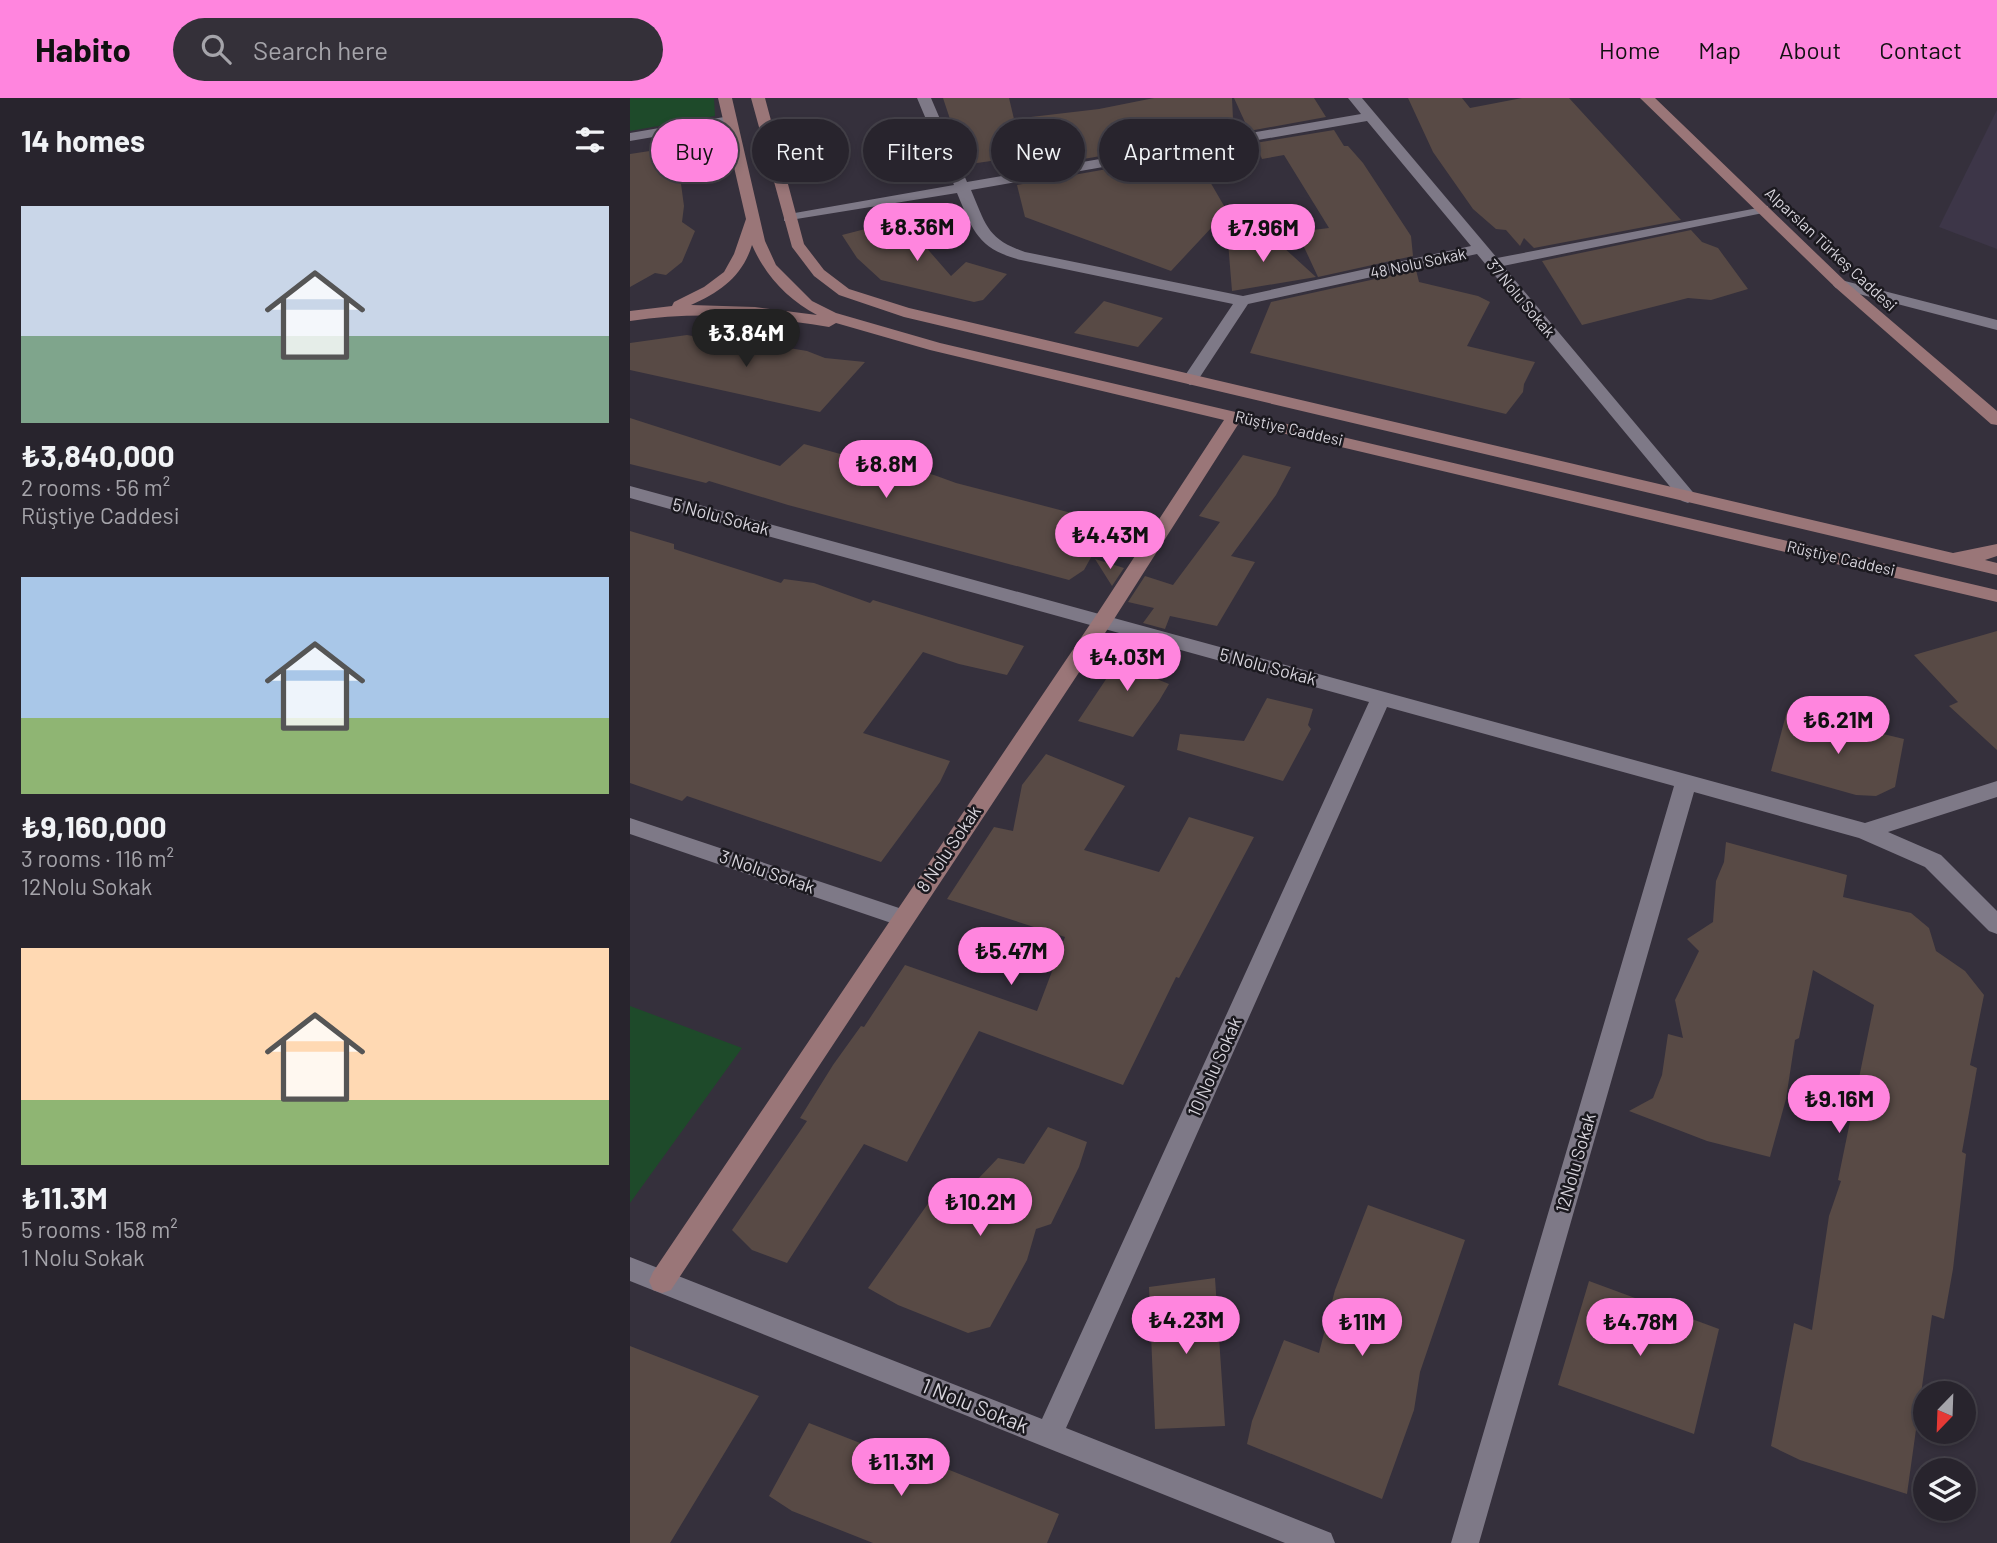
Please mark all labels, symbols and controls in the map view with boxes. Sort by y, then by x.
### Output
search box [173,18,663,81]
text: Habito [35,29,131,69]
icon: search [197,30,235,68]
text: Search here [253,34,388,65]
text: Home [1599,35,1660,64]
text: Map [1698,35,1741,64]
text: About [1779,35,1841,64]
text: Contact [1879,35,1962,64]
chip: Buy [651,119,738,182]
chip: Rent [752,119,849,182]
chip: Filters [863,119,977,182]
chip: New [991,119,1085,182]
chip: Apartment [1099,119,1259,182]
icon: filters [571,121,609,159]
text: 14 homes [21,122,145,158]
street label: Alparslan Türkeş Caddesi [1762,183,1901,315]
pin: ₺8.36M [860,204,974,263]
pin: ₺7.96M [1206,204,1320,264]
text: ₺8.36M [880,212,954,240]
text: ₺7.96M [1227,213,1299,241]
street label: 48 Nolu Sokak [1368,243,1468,282]
icon: home [252,252,378,378]
street label: 37 Nolu Sokak [1483,255,1560,341]
pin: ₺3.84M [689,310,803,369]
text: ₺3.84M [708,318,784,346]
street label: Rüştiye Caddesi [1233,406,1345,449]
text: ₺3,840,000 [21,437,175,473]
pin: ₺8.8M [837,440,935,500]
text: ₺8.8M [855,449,917,477]
text: 2 rooms · 56 m² [21,473,170,501]
street label: 5 Nolu Sokak [670,493,772,540]
text: Rüştiye Caddesi [21,501,180,529]
pin: ₺4.43M [1053,512,1167,571]
text: ₺4.43M [1071,520,1149,548]
street label: Rüştiye Caddesi [1785,536,1897,579]
icon: home [252,623,378,749]
pin: ₺4.03M [1070,634,1184,693]
text: ₺4.03M [1089,642,1165,670]
street label: 5 Nolu Sokak [1217,643,1319,690]
pin: ₺6.21M [1781,696,1895,756]
text: ₺6.21M [1803,705,1873,733]
street label: 8 Nolu Sokak [911,801,985,896]
text: ₺9,160,000 [21,808,167,844]
text: 3 rooms · 116 m² [21,844,174,872]
street label: 3 Nolu Sokak [717,844,818,898]
text: 12Nolu Sokak [21,872,152,900]
pin: ₺5.47M [954,928,1068,987]
text: ₺5.47M [974,936,1048,964]
icon: home [252,994,378,1120]
street label: 10 Nolu Sokak [1182,1013,1246,1120]
pin: ₺9.16M [1782,1076,1896,1135]
text: ₺9.16M [1804,1084,1874,1112]
street label: 12Nolu Sokak [1550,1110,1600,1215]
pin: ₺10.2M [923,1178,1037,1238]
text: ₺11.3M [21,1179,108,1215]
text: ₺10.2M [944,1187,1016,1215]
text: 5 rooms · 158 m² [21,1215,178,1243]
text: 1 Nolu Sokak [21,1243,145,1271]
pin: ₺4.23M [1129,1296,1243,1356]
pin: ₺11M [1321,1298,1403,1358]
pin: ₺4.78M [1583,1298,1697,1358]
text: ₺4.23M [1148,1305,1224,1333]
text: ₺11M [1338,1307,1386,1335]
text: ₺4.78M [1602,1307,1678,1335]
street label: 1 Nolu Sokak [919,1372,1033,1437]
north arrow [1913,1381,1976,1444]
map controls [1913,1381,1976,1521]
pin: ₺11.3M [844,1438,958,1498]
text: ₺11.3M [868,1447,934,1475]
button: layers [1913,1458,1976,1521]

